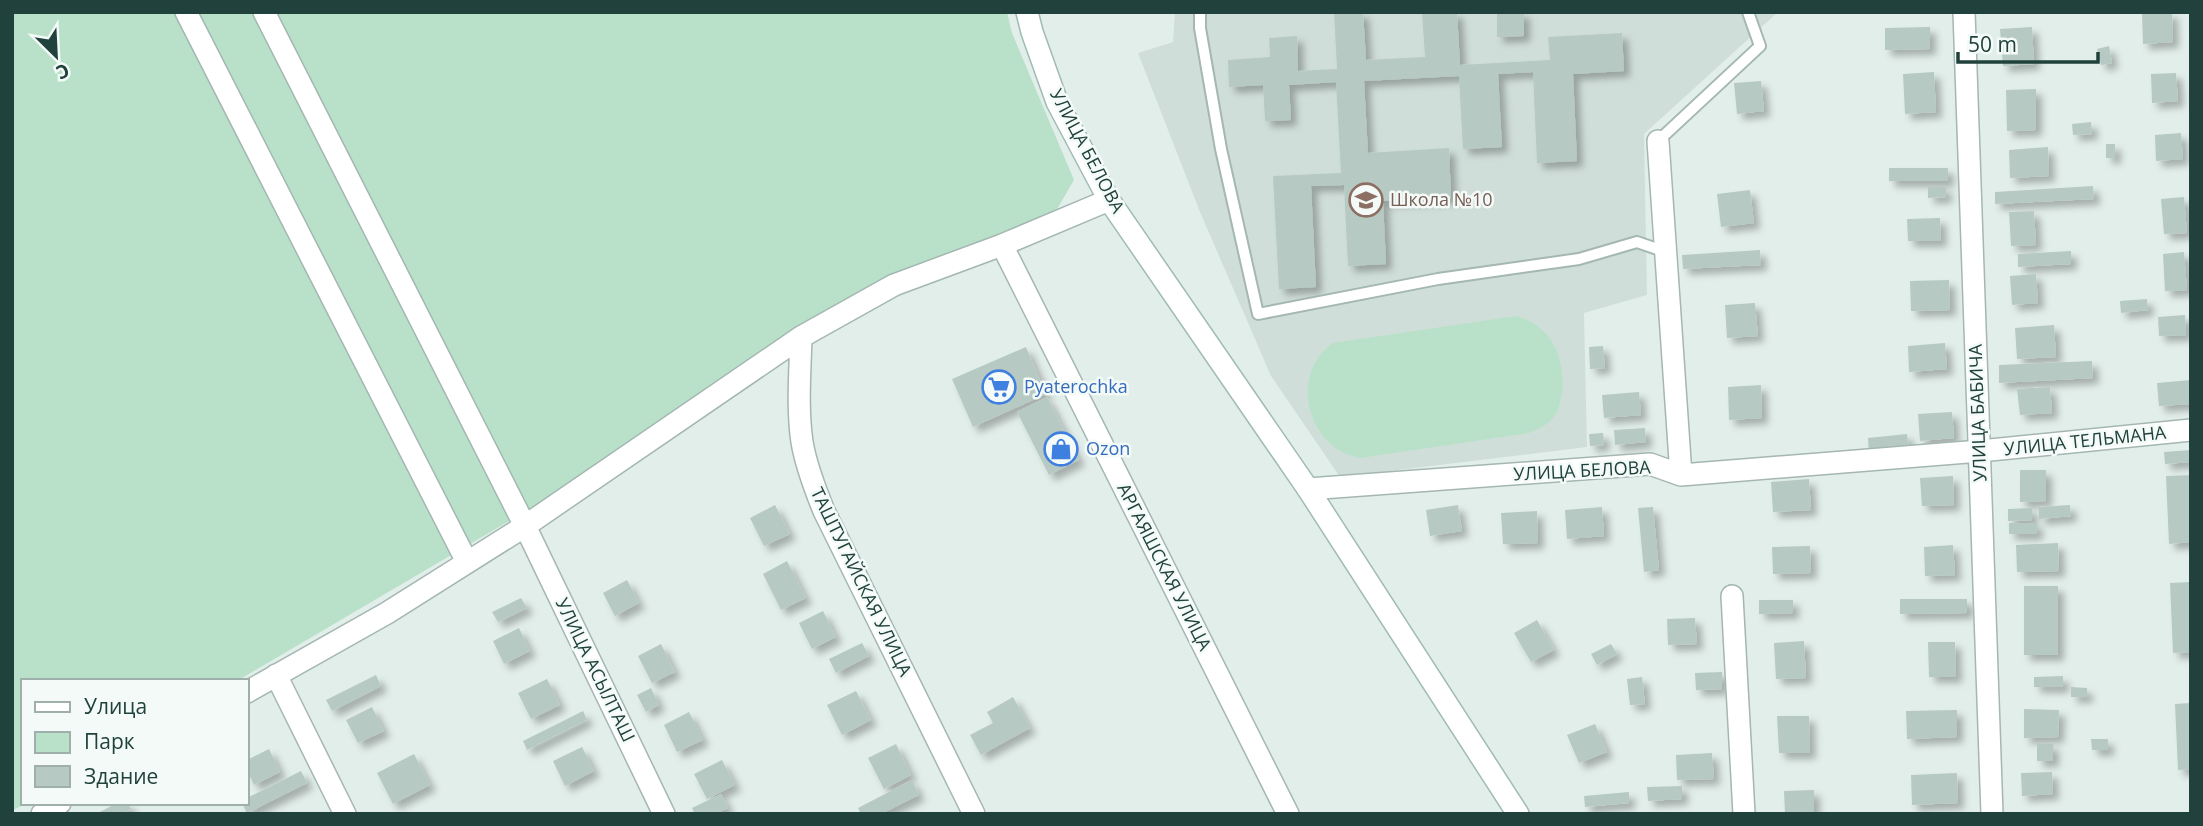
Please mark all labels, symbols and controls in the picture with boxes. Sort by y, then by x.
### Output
north arrow [21,21,91,91]
scale bar [1958,21,2098,65]
text: 50 m [1968,30,2017,58]
text: С [52,57,74,86]
street label: УЛИЦА БЕЛОВА [1045,84,1131,217]
school or university icon: Школа №10 [1347,181,1385,219]
place label: Школа №10 [1390,187,1493,211]
street label: УЛИЦА БАБИЧА [1963,343,1991,482]
supermarket icon: Pyaterochka [980,368,1018,406]
place label: Pyaterochka [1024,374,1128,398]
street label: УЛИЦА ТЕЛЬМАНА [2003,419,2168,460]
shop icon: Ozon [1042,430,1080,468]
place label: Ozon [1086,436,1130,460]
street label: УЛИЦА БЕЛОВА [1513,454,1652,486]
street label: АРГАЯШСКАЯ УЛИЦА [1112,479,1218,655]
street label: ТАШТУГАЙСКАЯ УЛИЦА [806,483,918,680]
street label: УЛИЦА АСЫЛТАШ [551,594,641,746]
legend [21,679,248,805]
text: Улица [84,692,147,720]
text: Парк [84,727,135,755]
text: Здание [84,762,158,790]

